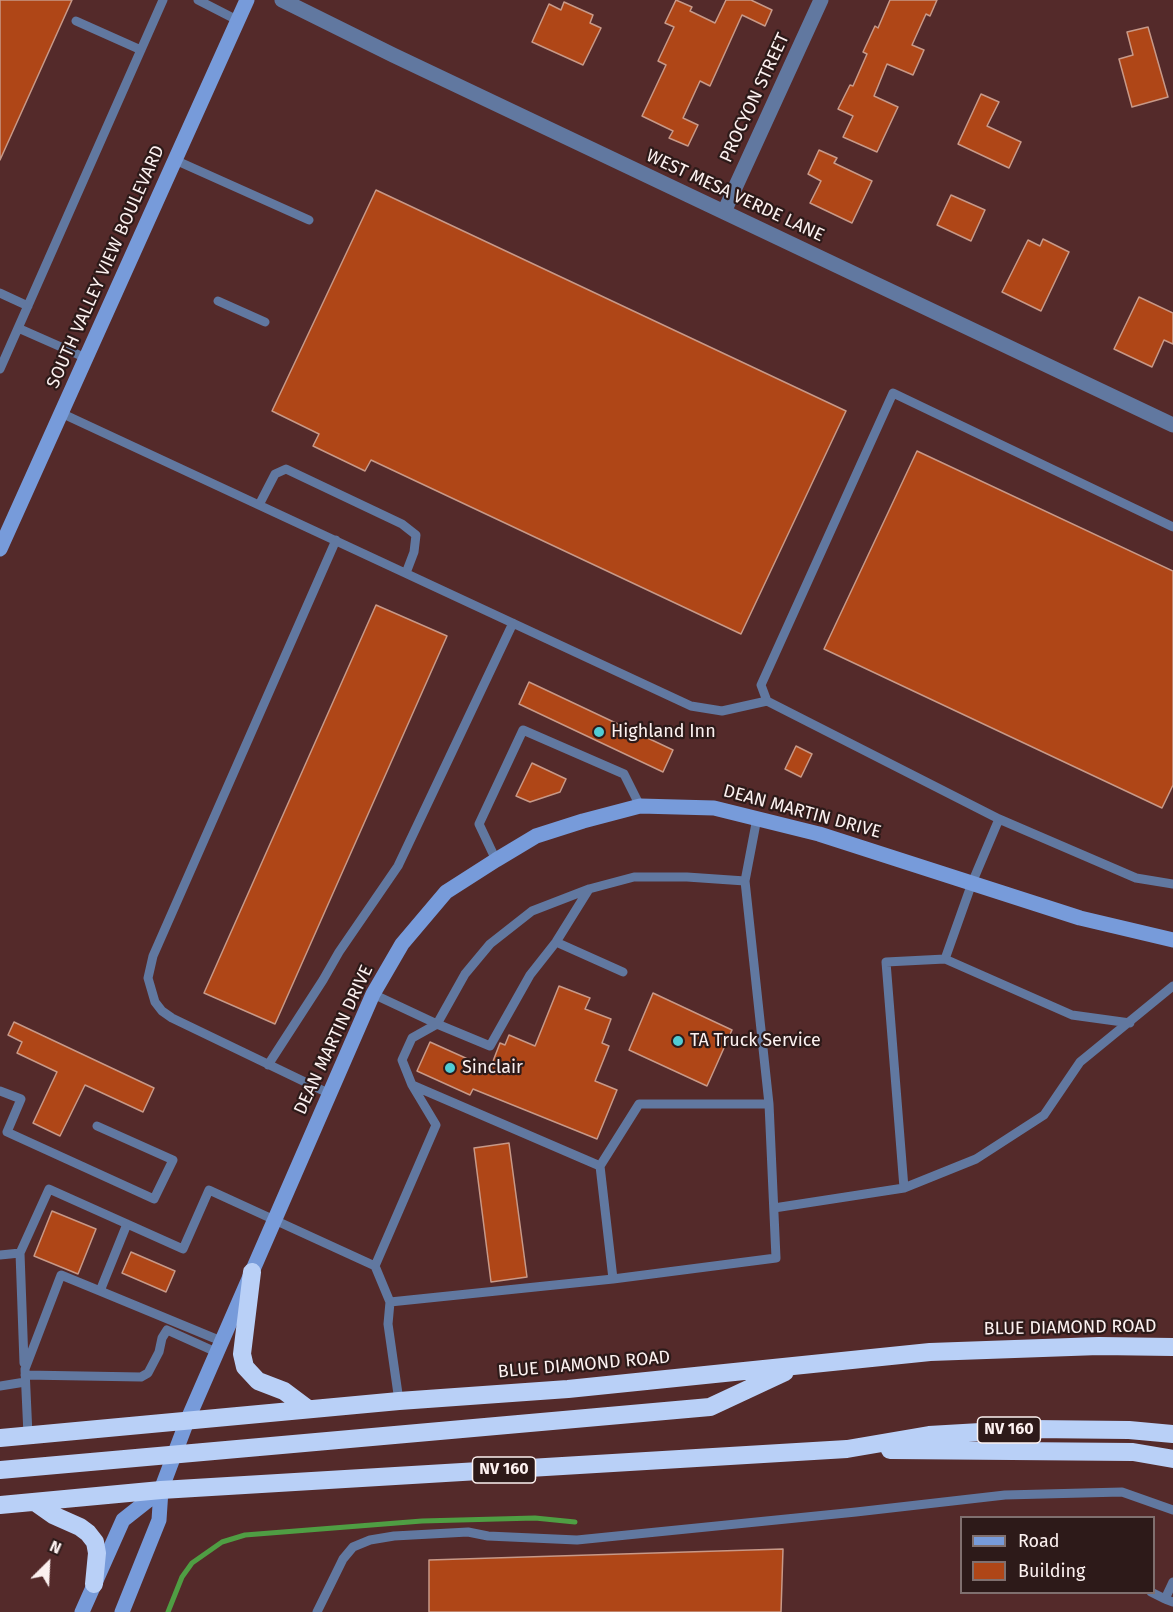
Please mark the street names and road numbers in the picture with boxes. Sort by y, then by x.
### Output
street label: PROCYON STREET [716,30,794,166]
street label: SOUTH VALLEY VIEW BOULEVARD [42,142,170,392]
street label: WEST MESA VERDE LANE [643,145,827,247]
street label: DEAN MARTIN DRIVE [721,781,883,843]
street label: DEAN MARTIN DRIVE [290,962,378,1118]
street label: BLUE DIAMOND ROAD [983,1316,1157,1340]
street label: BLUE DIAMOND ROAD [497,1347,671,1383]
road number: NV 160 [978,1417,1040,1443]
road number: NV 160 [472,1457,536,1483]

